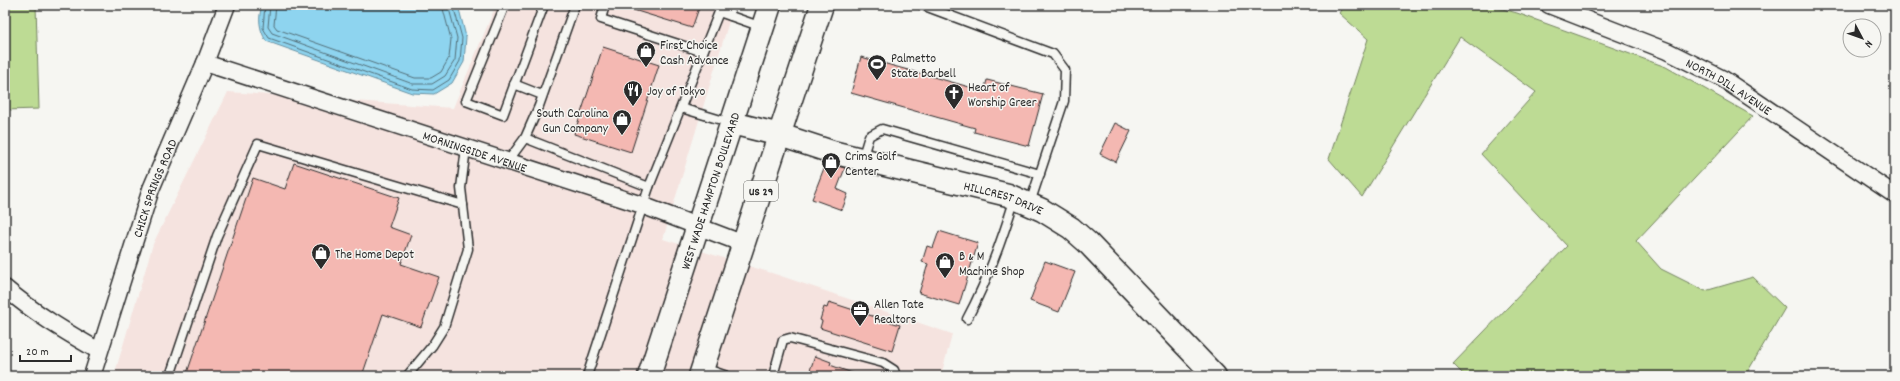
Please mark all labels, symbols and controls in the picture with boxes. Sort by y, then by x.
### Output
north arrow [1842,18,1882,58]
text: N [1860,36,1876,51]
place label: First Choice Cash Advance [660,37,729,71]
shop icon: First Choice Cash Advance [635,40,657,68]
place label: Palmetto State Barbell [891,50,956,84]
sports icon: Palmetto State Barbell [866,53,888,81]
street label: NORTH DILL AVENUE [1682,55,1775,121]
restaurant icon: Joy of Tokyo [622,79,644,107]
place label: Heart of Worship Greer [968,79,1037,113]
church icon: Heart of Worship Greer [943,82,965,110]
place label: Joy of Tokyo [647,83,706,102]
place label: South Carolina Gun Company [536,105,609,139]
shop icon: South Carolina Gun Company [611,108,633,136]
street label: WEST WADE HAMPTON BOULEVARD [677,110,746,273]
street label: MORNINGSIDE AVENUE [420,127,529,179]
street label: CHICK SPRINGS ROAD [129,136,183,240]
place label: Crims Golf Center [845,148,896,182]
shop icon: Crims Golf Center [820,151,842,179]
street label: HILLCREST DRIVE [961,178,1046,221]
road number: US 29 [744,181,778,201]
shop icon: The Home Depot [310,242,332,270]
place label: The Home Depot [335,246,414,265]
place label: B & M Machine Shop [959,248,1024,282]
shop icon: B & M Machine Shop [934,251,956,279]
place label: Allen Tate Realtors [874,296,924,330]
office icon: Allen Tate Realtors [849,299,871,327]
scale bar [20,337,71,363]
text: 20 m [26,344,49,361]

